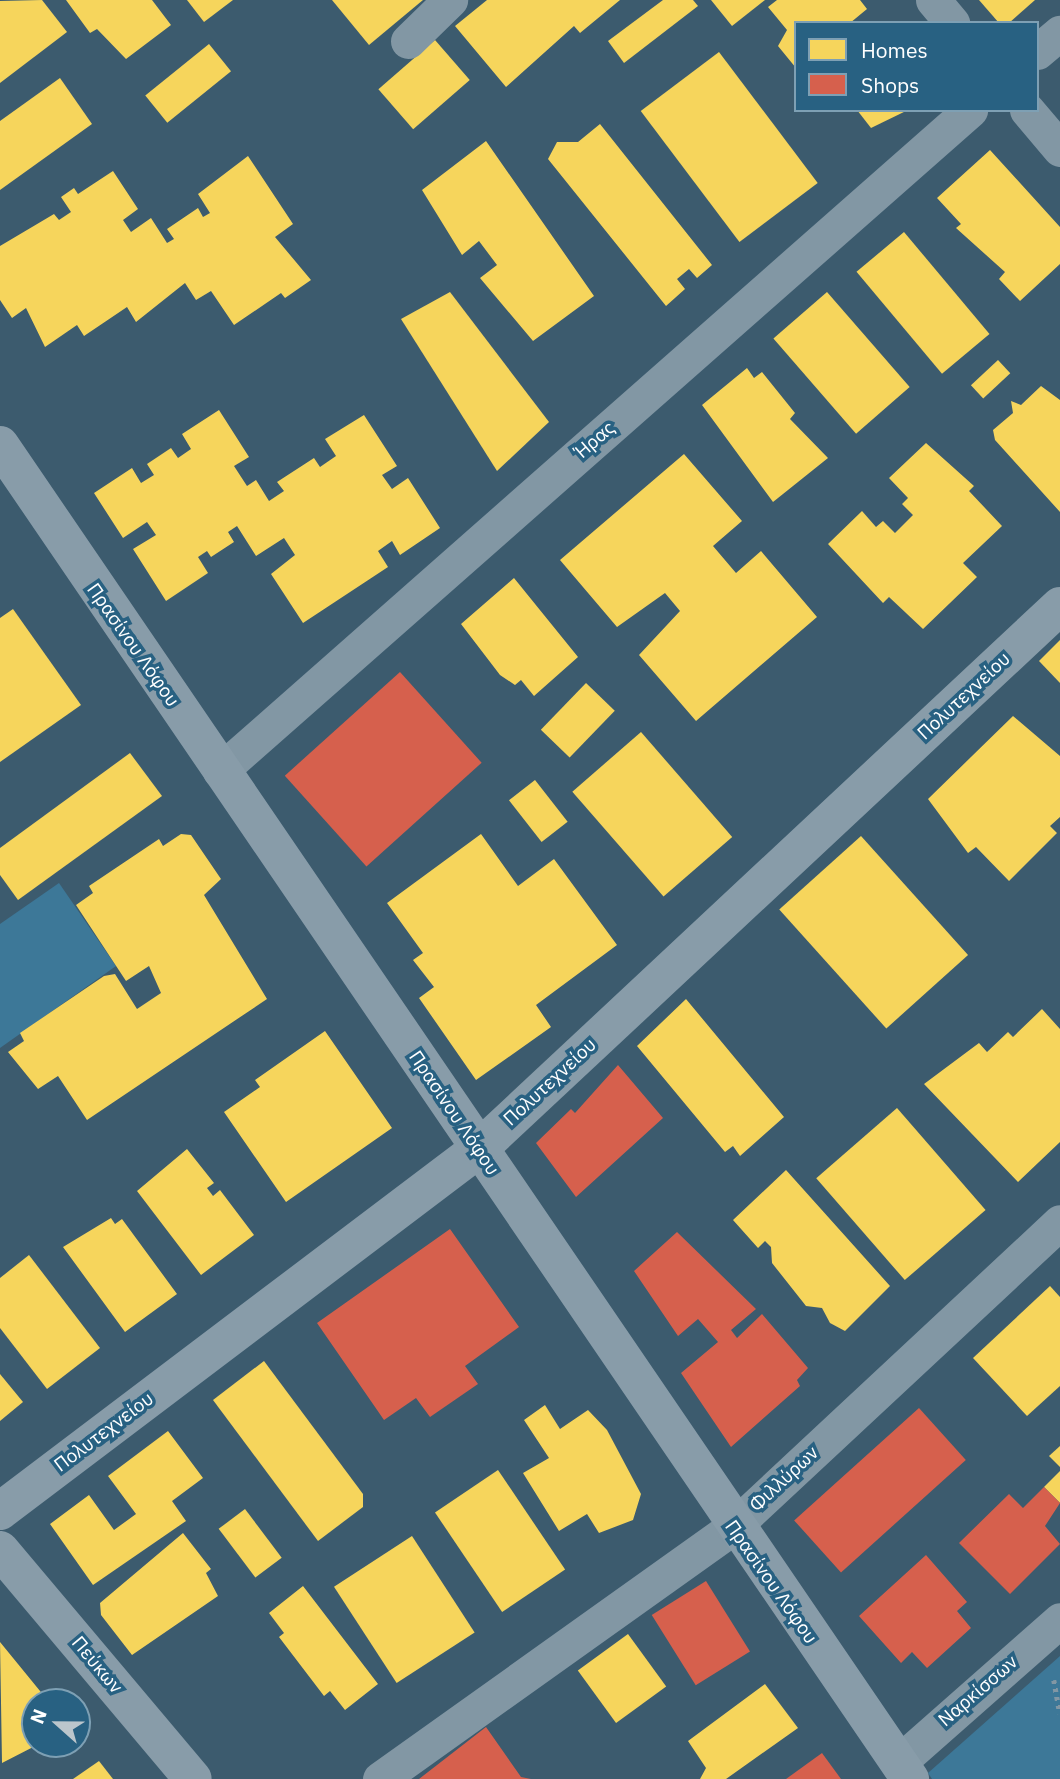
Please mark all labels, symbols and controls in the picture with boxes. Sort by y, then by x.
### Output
legend [794,21,1039,112]
text: Homes [861,36,928,64]
text: Shops [861,71,919,99]
street label: Ήρας [570,416,620,464]
street label: Πρασίνου Λόφου [82,579,184,711]
street label: Πολυτεχνείου [913,647,1015,745]
street label: Πολυτεχνείου [499,1033,601,1131]
street label: Πρασίνου Λόφου [404,1046,504,1180]
street label: Πολυτεχνείου [50,1387,158,1477]
street label: Φιλλύρων [745,1441,823,1517]
street label: Πρασίνου Λόφου [720,1516,822,1648]
street label: Πεύκων [67,1632,127,1698]
street label: Ναρκίσσων [934,1650,1022,1732]
north arrow [21,1688,91,1758]
text: N [25,1705,52,1727]

